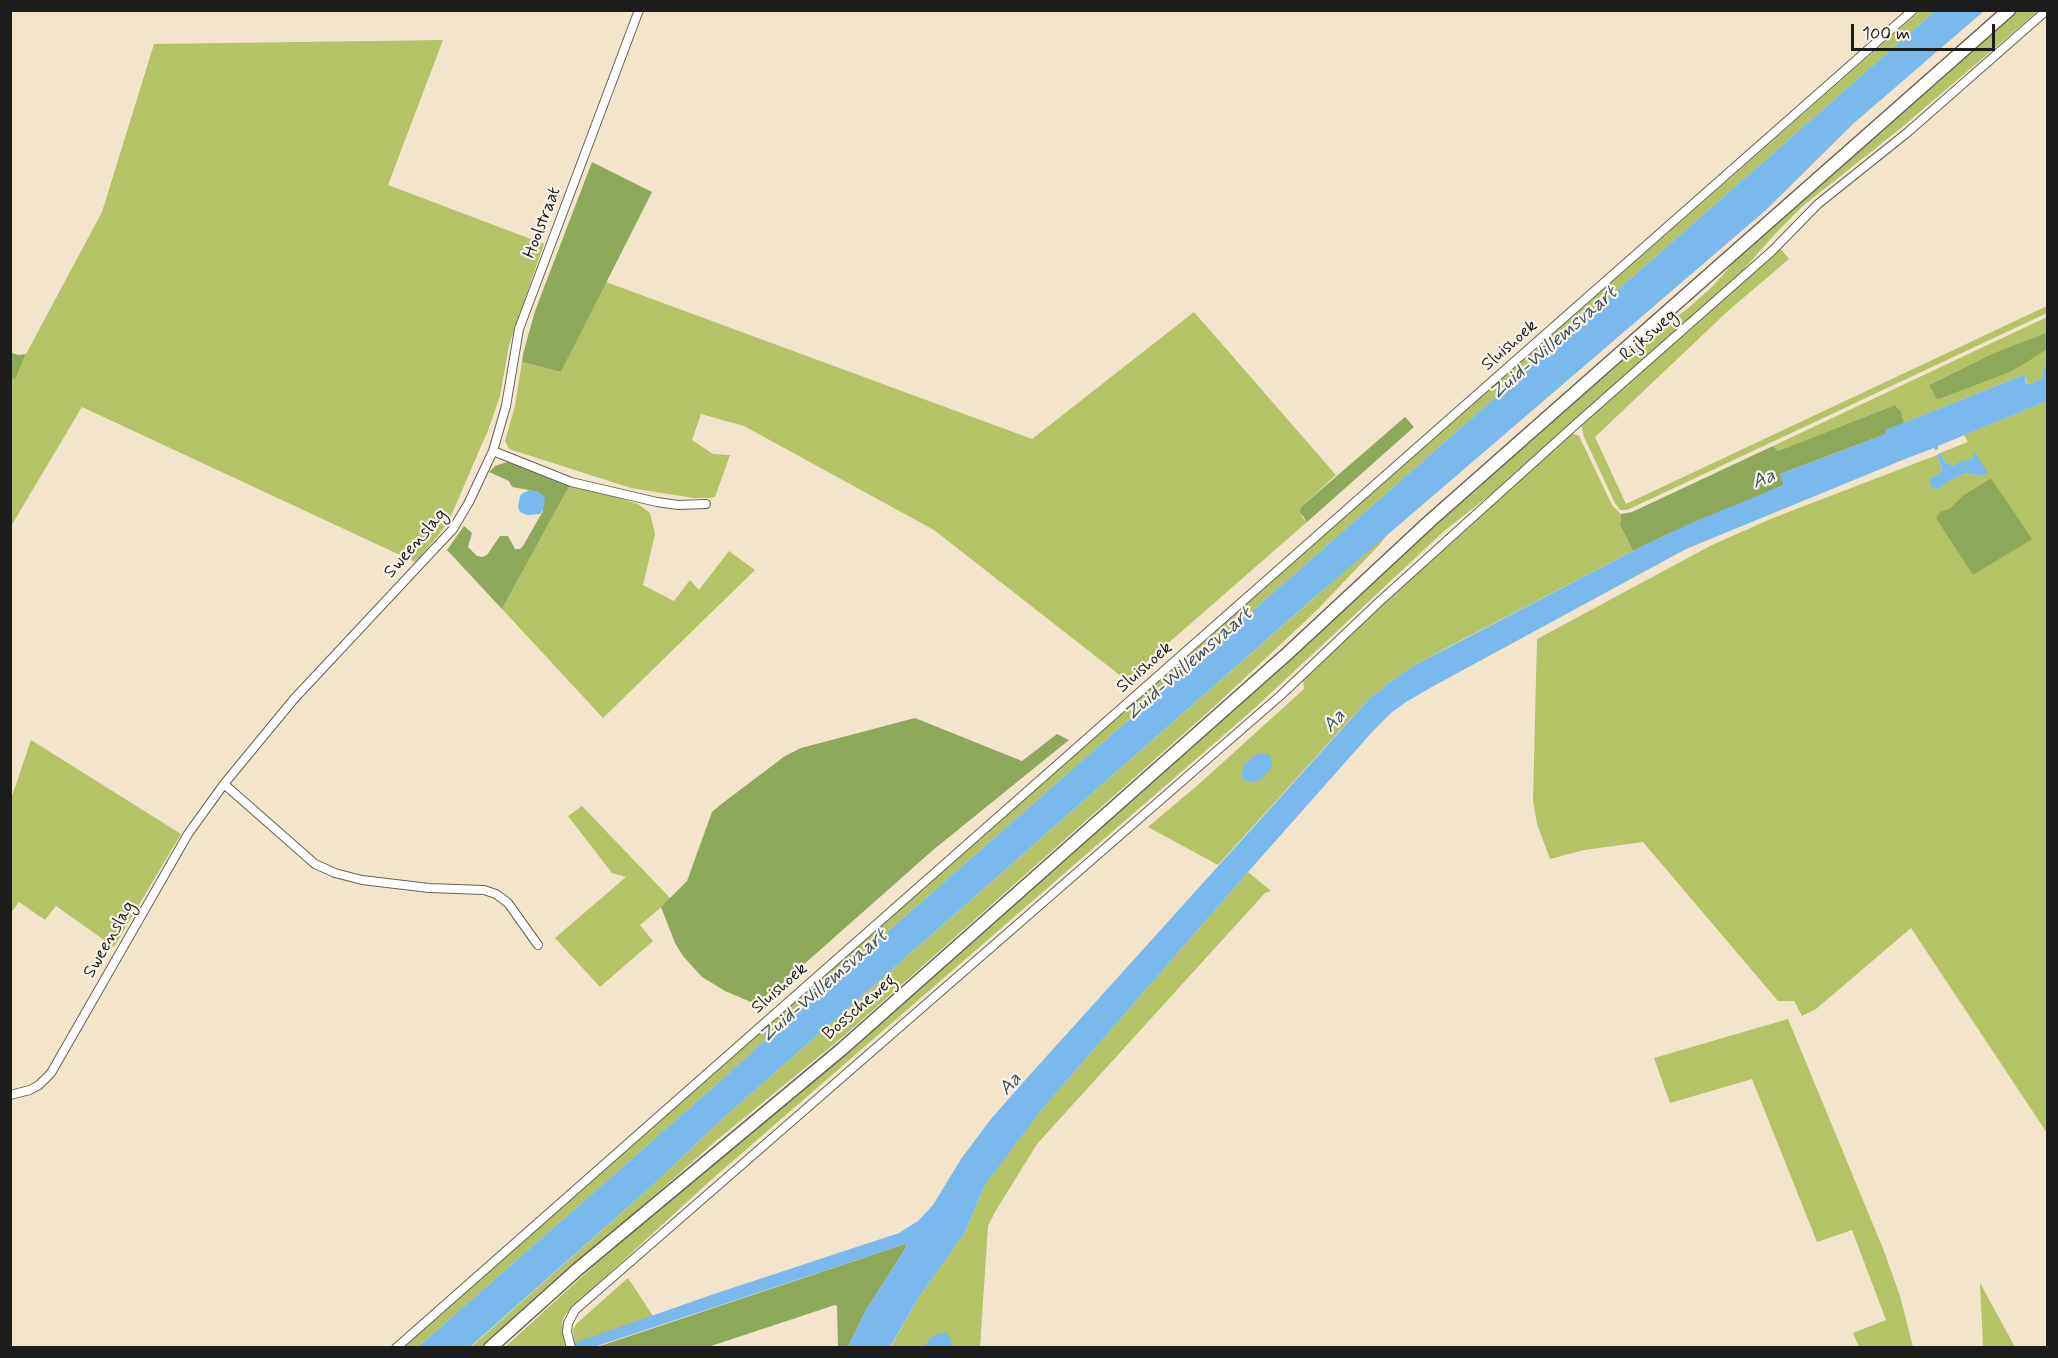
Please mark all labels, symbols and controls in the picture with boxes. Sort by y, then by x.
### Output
scale bar [1854,12,1998,50]
text: 100 m [1862,22,1910,46]
street label: Hoolstraat [520,184,566,262]
water label: Zuid-Willemsvaart [1485,282,1623,406]
street label: Rijksweg [1616,305,1682,367]
street label: Sluishoek [1478,316,1542,376]
water label: Aa [1749,464,1779,496]
street label: Sweenslag [380,505,452,583]
water label: Zuid-Willemsvaart [1120,603,1258,727]
street label: Sluishoek [1113,638,1177,698]
water label: Aa [1318,705,1352,739]
street label: Sweenslag [79,898,141,982]
water label: Zuid-Willemsvaart [755,925,893,1049]
street label: Sluishoek [748,959,812,1019]
street label: Bosscheweg [819,970,901,1046]
water label: Aa [994,1068,1028,1102]

